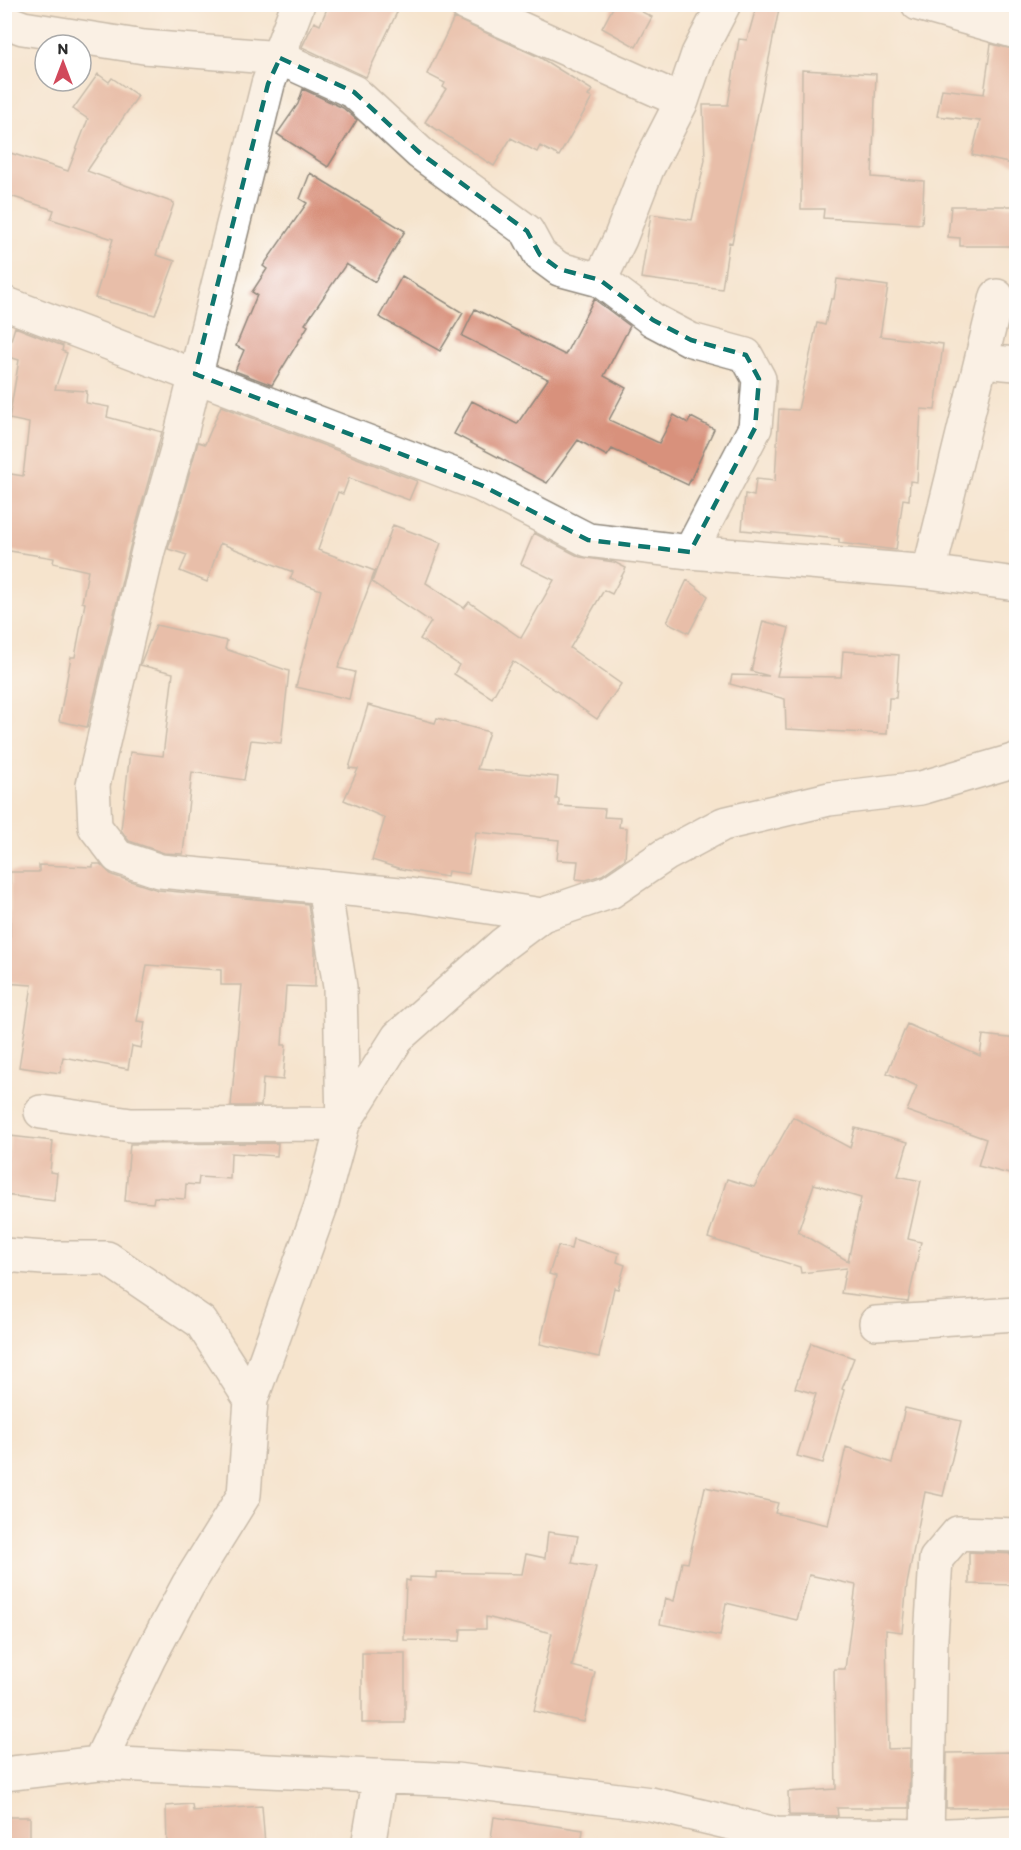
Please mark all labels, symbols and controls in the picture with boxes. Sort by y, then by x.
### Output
north arrow [33,33,93,93]
text: N [58,39,68,58]

